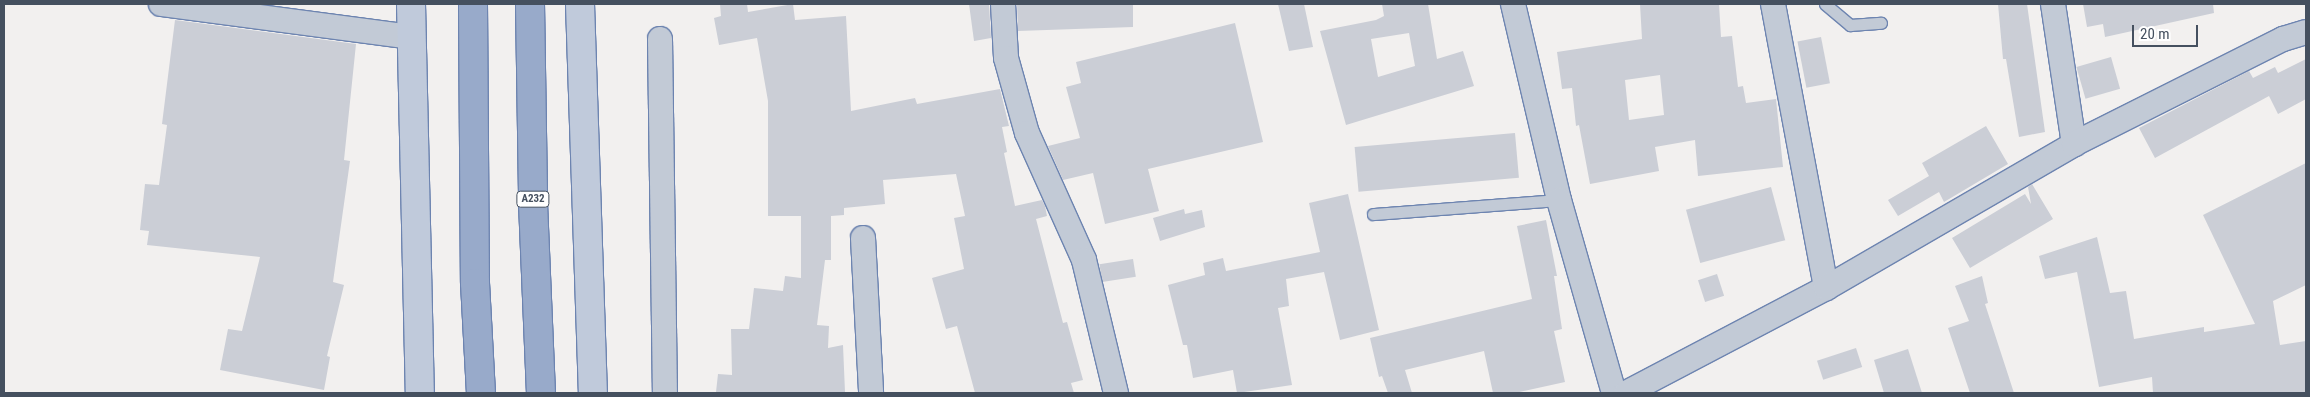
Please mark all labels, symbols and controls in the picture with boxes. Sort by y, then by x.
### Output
scale bar [2135,15,2201,47]
text: 20 m [2140,25,2170,43]
road number: A232 [516,190,550,208]

